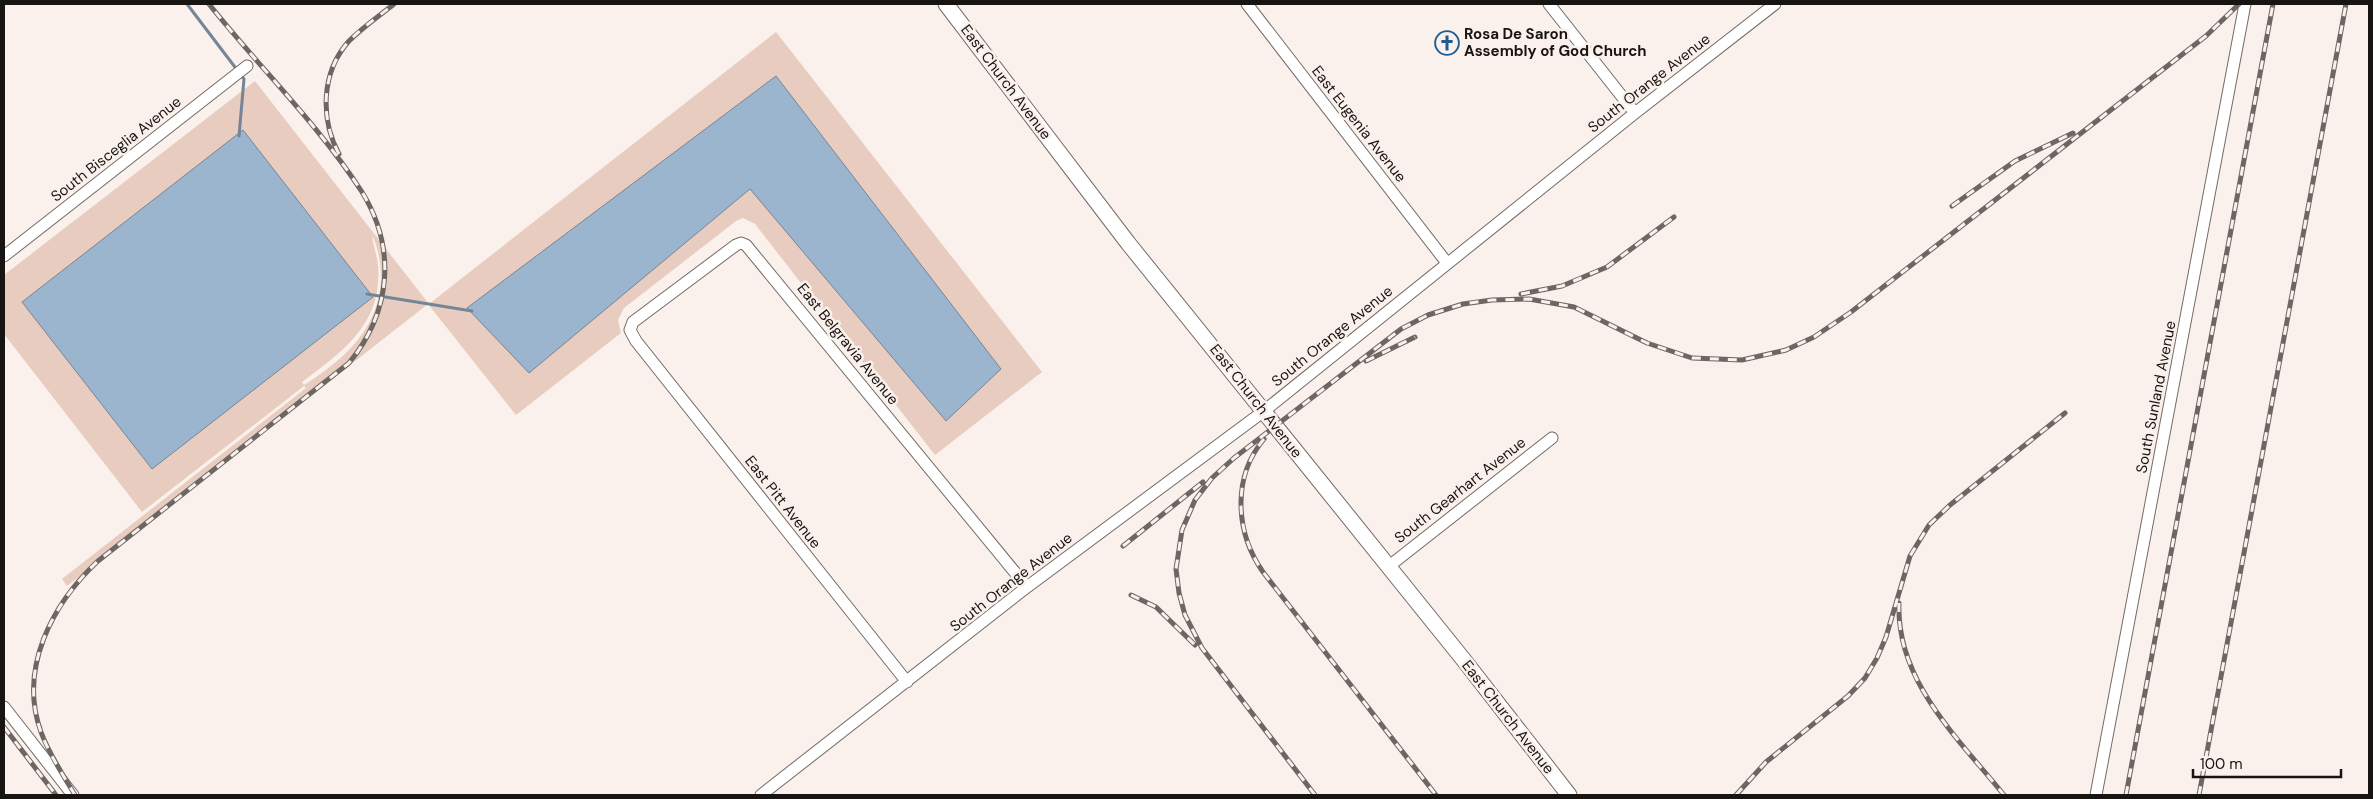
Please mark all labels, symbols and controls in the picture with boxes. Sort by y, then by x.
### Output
street label: East Church Avenue [956,20,1056,144]
place label: Rosa De Saron Assembly of God Church [1464,24,1647,61]
street label: South Orange Avenue [1584,29,1714,137]
church icon: Rosa De Saron Assembly of God Church [1434,30,1460,56]
street label: East Eugenia Avenue [1307,62,1411,186]
street label: South Bisceglia Avenue [47,92,185,206]
street label: East Belgravia Avenue [793,279,903,409]
street label: South Orange Avenue [1267,281,1397,391]
street label: South Sunland Avenue [2131,319,2181,475]
street label: East Church Avenue [1205,340,1307,462]
street label: South Gearhart Avenue [1390,432,1530,548]
street label: East Pitt Avenue [740,451,826,553]
street label: South Orange Avenue [946,528,1076,636]
street label: East Church Avenue [1457,656,1559,778]
scale bar [2193,746,2340,778]
text: 100 m [2200,754,2243,774]

